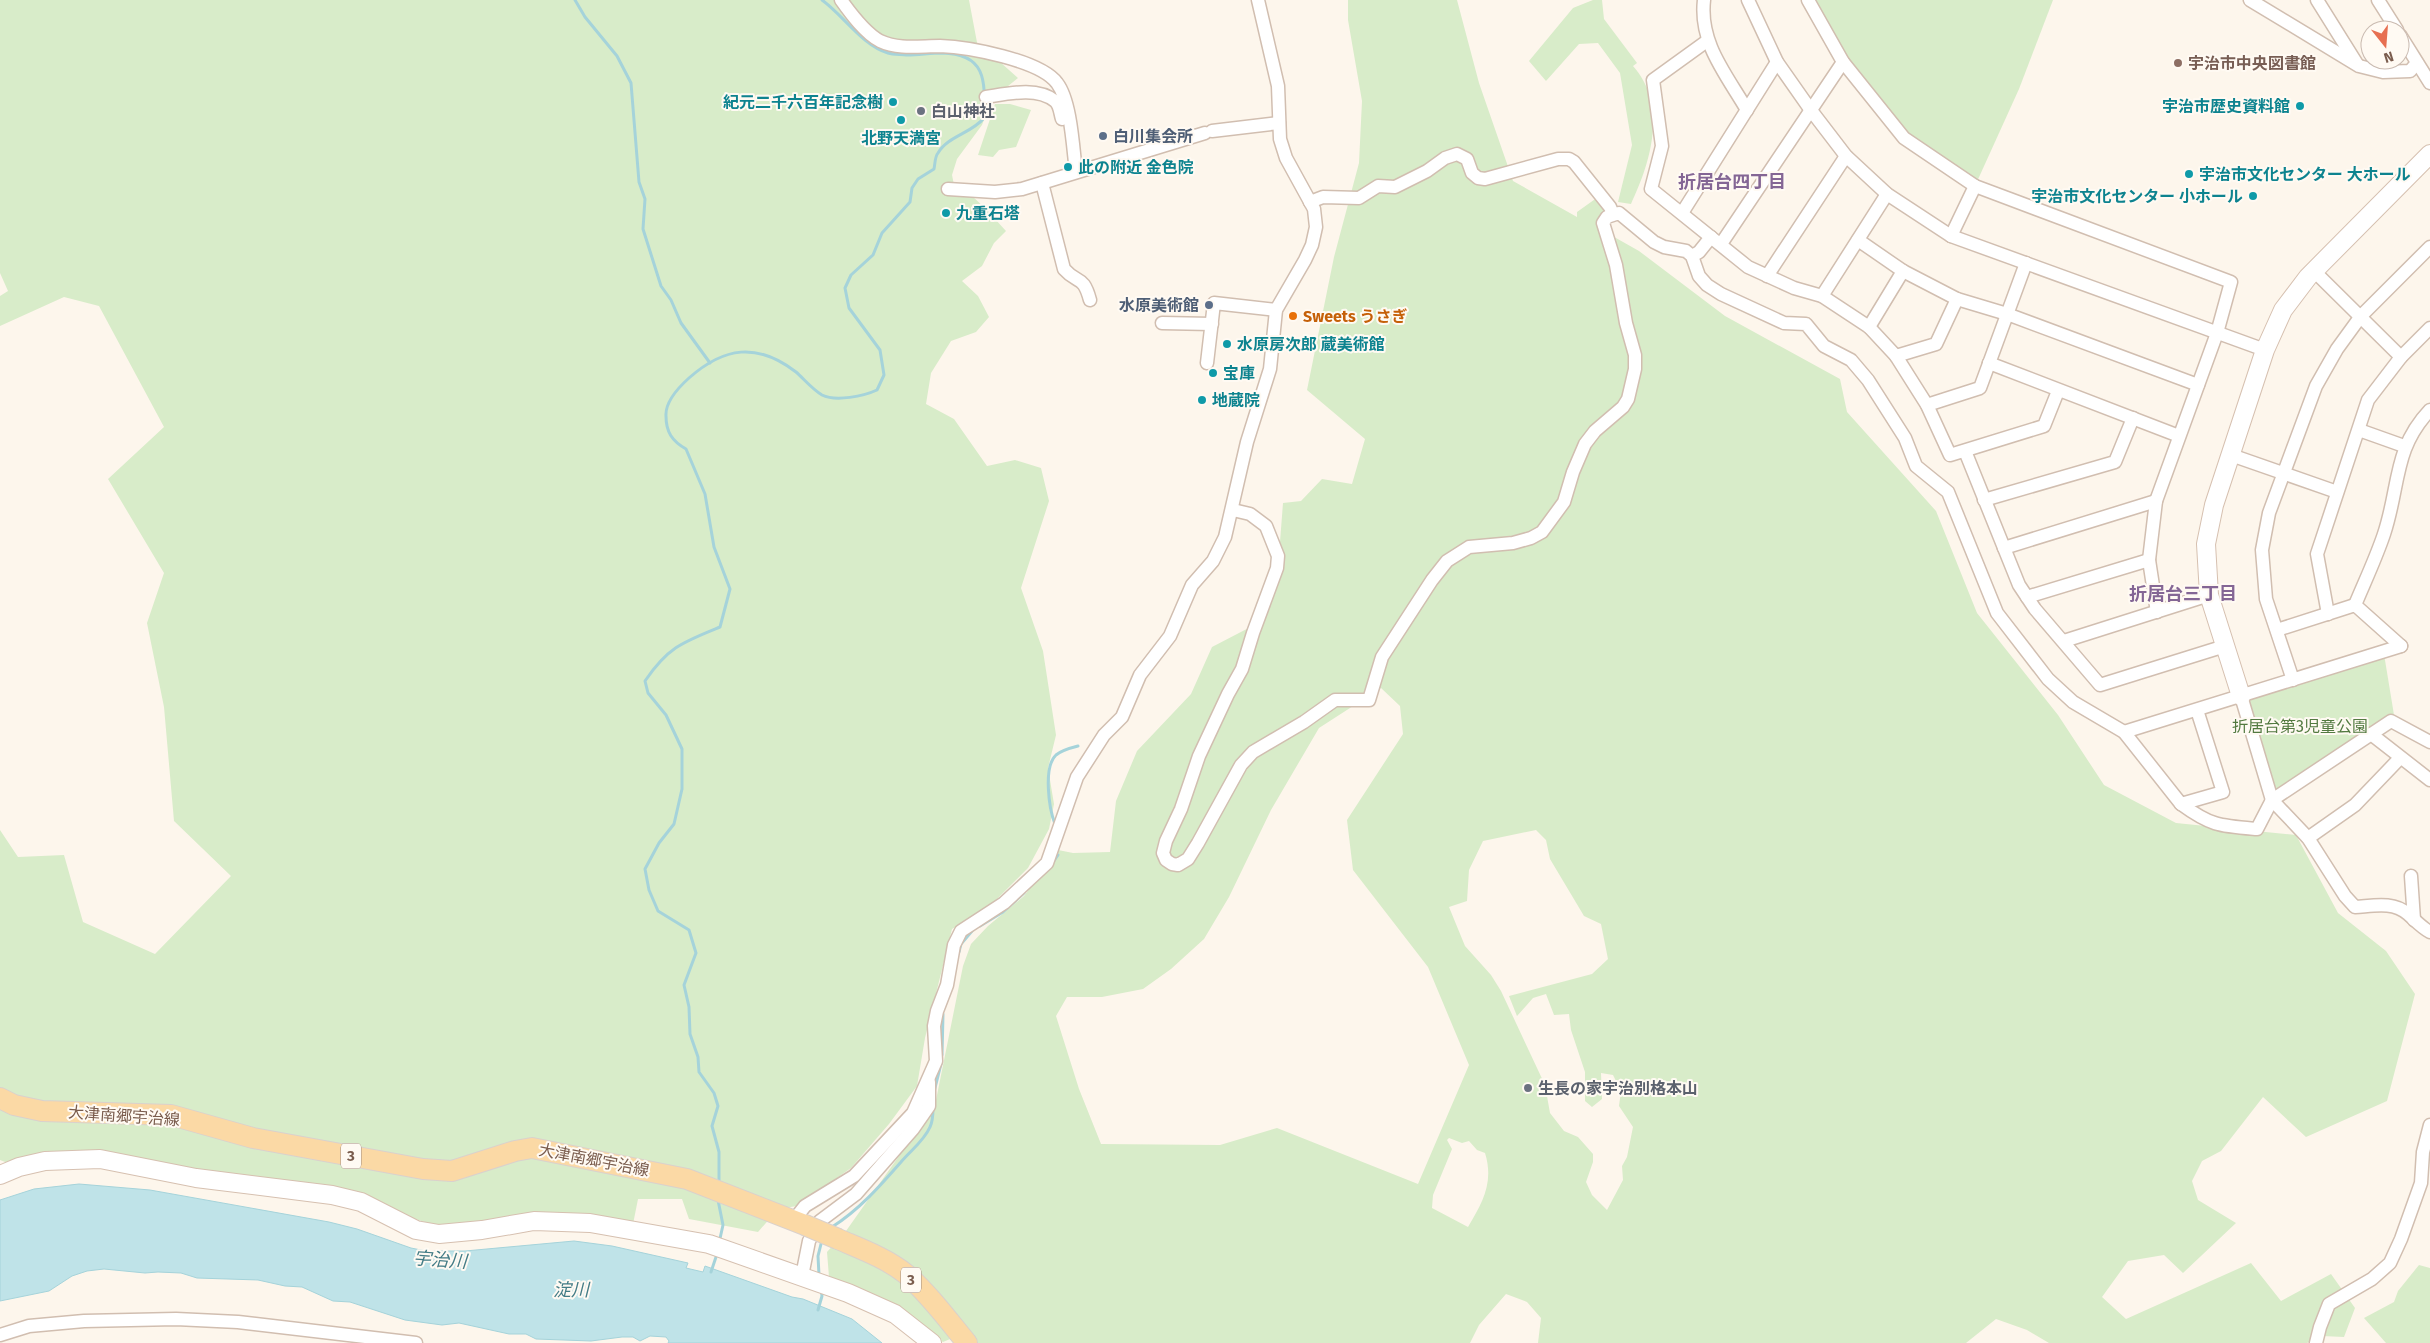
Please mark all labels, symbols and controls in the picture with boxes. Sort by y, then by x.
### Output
north arrow [2360,20,2410,70]
text: N [2382,47,2396,66]
place label: 宇治市中央図書館 [2188,54,2316,73]
marker: 宇治市中央図書館 [2172,57,2184,69]
place label: 紀元二千六百年記念樹 [723,93,883,112]
marker: 紀元二千六百年記念樹 [887,96,899,108]
place label: 宇治市歴史資料館 [2162,97,2290,116]
marker: 宇治市歴史資料館 [2294,100,2306,112]
place label: 白山神社 [931,102,995,121]
marker: 白山神社 [915,105,927,117]
marker: 北野天満宮 [895,114,907,126]
place label: 白川集会所 [1113,127,1193,146]
place label: 北野天満宮 [861,129,941,148]
marker: 白川集会所 [1097,130,1109,142]
place label: 此の附近 金色院 [1078,158,1194,177]
marker: 此の附近 金色院 [1062,161,1074,173]
place label: 宇治市文化センター 大ホール [2199,165,2411,184]
marker: 宇治市文化センター 大ホール [2183,168,2195,180]
district label: 折居台四丁目 [1678,171,1786,193]
place label: 宇治市文化センター 小ホール [2031,187,2243,206]
marker: 宇治市文化センター 小ホール [2247,190,2259,202]
place label: 九重石塔 [956,204,1020,223]
marker: 九重石塔 [940,207,952,219]
place label: 水原美術館 [1119,296,1199,315]
marker: 水原美術館 [1203,299,1215,311]
place label: Sweets うさぎ [1303,307,1408,326]
marker: Sweets うさぎ [1287,310,1299,322]
place label: 水原房次郎 蔵美術館 [1237,335,1385,354]
marker: 水原房次郎 蔵美術館 [1221,338,1233,350]
place label: 宝庫 [1223,364,1255,383]
marker: 宝庫 [1207,367,1219,379]
place label: 地蔵院 [1212,391,1260,410]
marker: 地蔵院 [1196,394,1208,406]
district label: 折居台三丁目 [2129,583,2237,605]
park label: 折居台第3児童公園 [2232,717,2368,736]
place label: 生長の家宇治別格本山 [1538,1079,1698,1098]
marker: 生長の家宇治別格本山 [1522,1082,1534,1094]
street label: 大津南郷宇治線 [67,1103,181,1129]
street label: 大津南郷宇治線 [537,1140,651,1180]
road number: 3 [341,1144,361,1168]
water label: 宇治川 [412,1247,470,1273]
road number: 3 [901,1268,921,1292]
water label: 淀川 [553,1279,591,1301]

